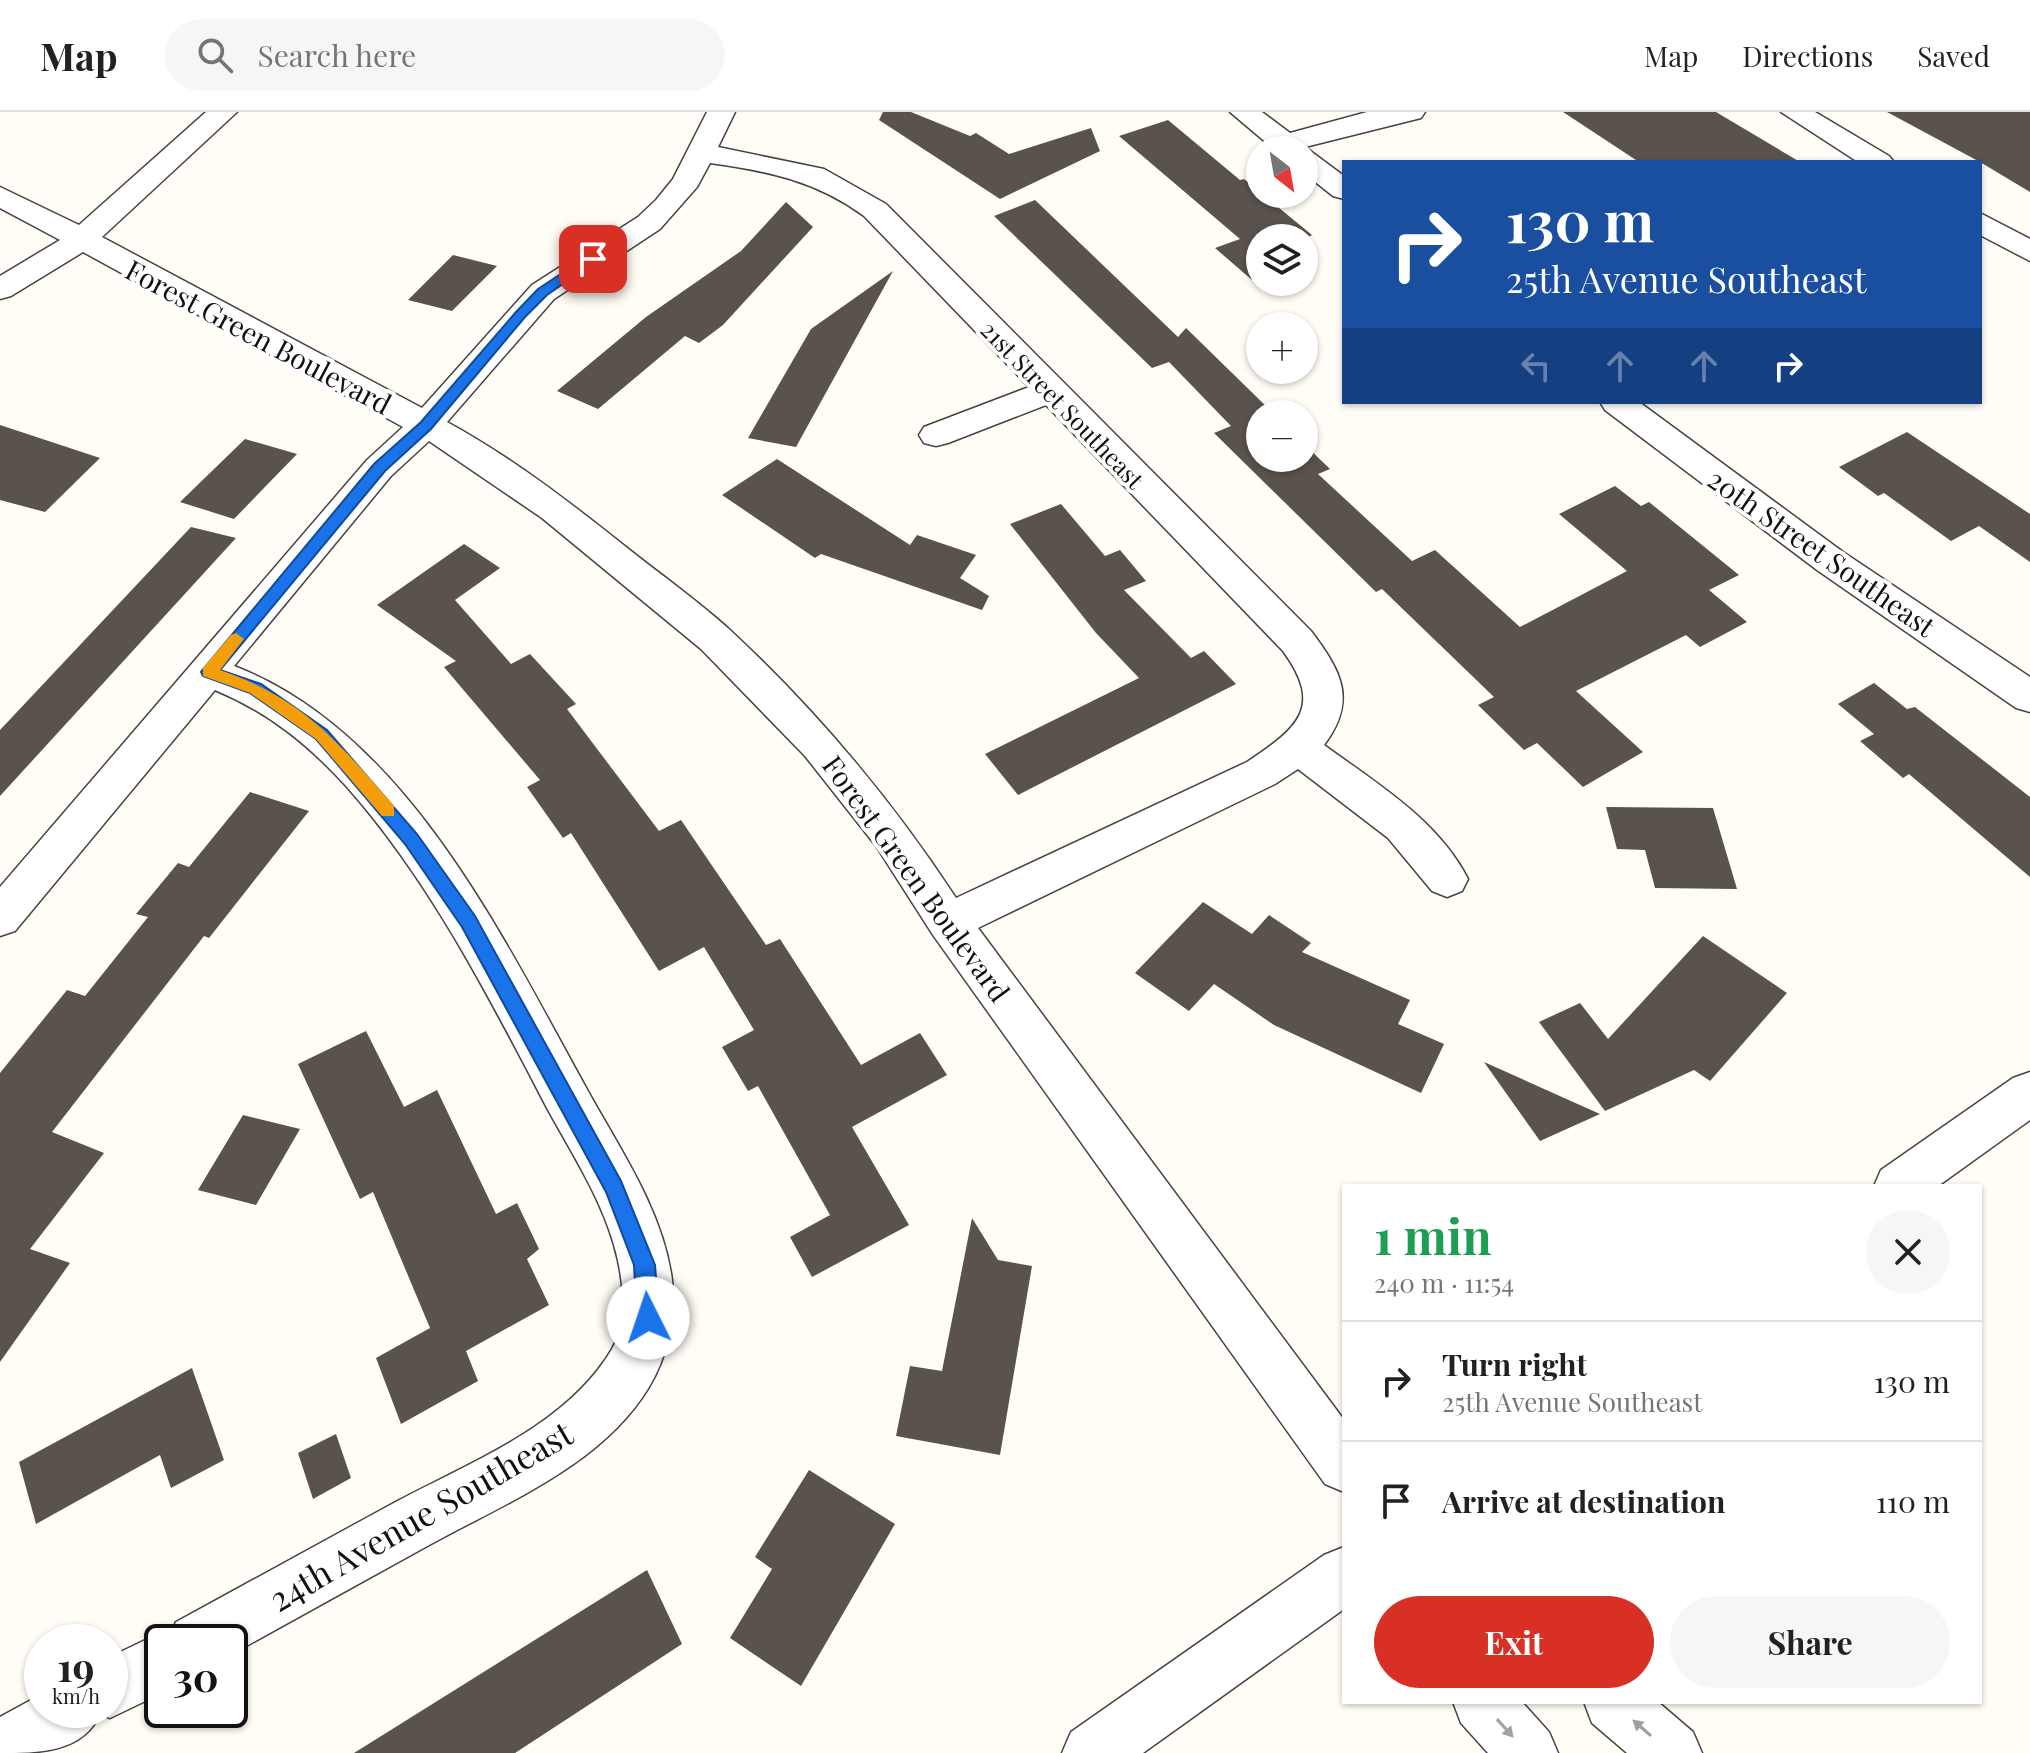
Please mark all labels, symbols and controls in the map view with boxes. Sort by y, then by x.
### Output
search box [165,19,725,91]
text: Map [40,30,117,81]
icon: search [193,33,237,77]
text: Search here [257,35,416,75]
text: Map [1644,37,1698,74]
text: Directions [1742,37,1873,74]
text: Saved [1917,37,1990,74]
north arrow [1246,136,1318,208]
map controls [1246,136,1318,472]
text: 130 m [1506,182,1654,257]
icon: right [1374,192,1478,296]
button: layers [1246,224,1318,296]
pin [559,225,627,293]
icon: arrive [571,237,615,281]
street label: Forest Green Boulevard [120,250,398,422]
text: 25th Avenue Southeast [1506,254,1867,302]
button: + [1246,312,1318,384]
street label: 21st Street Southeast [975,313,1152,495]
icon: left [1514,344,1558,388]
icon: ahead [1598,344,1642,388]
icon: ahead [1682,344,1726,388]
icon: right [1766,344,1810,388]
button: − [1246,400,1318,472]
street label: 20th Street Southeast [1701,460,1944,645]
street label: Forest Green Boulevard [815,748,1019,1008]
text: 1 min [1374,1203,1492,1267]
button: close [1866,1210,1950,1294]
text: 240 m · 11:54 [1374,1265,1514,1300]
position arrow [606,1276,690,1360]
text: Turn right [1442,1344,1587,1384]
icon: right [1374,1359,1418,1403]
text: 130 m [1874,1361,1950,1401]
text: 25th Avenue Southeast [1442,1384,1702,1419]
street label: 24th Avenue Southeast [260,1409,581,1621]
icon: arrive [1374,1479,1418,1523]
text: Arrive at destination [1442,1481,1725,1521]
text: 110 m [1876,1481,1950,1521]
button: Exit [1374,1596,1654,1688]
button: Share [1670,1596,1950,1688]
speed limit sign: 30 [144,1624,248,1728]
text: 19 [57,1639,95,1692]
text: km/h [52,1682,100,1709]
one-way arrow [1496,1718,1514,1737]
one-way arrow [1633,1719,1652,1737]

